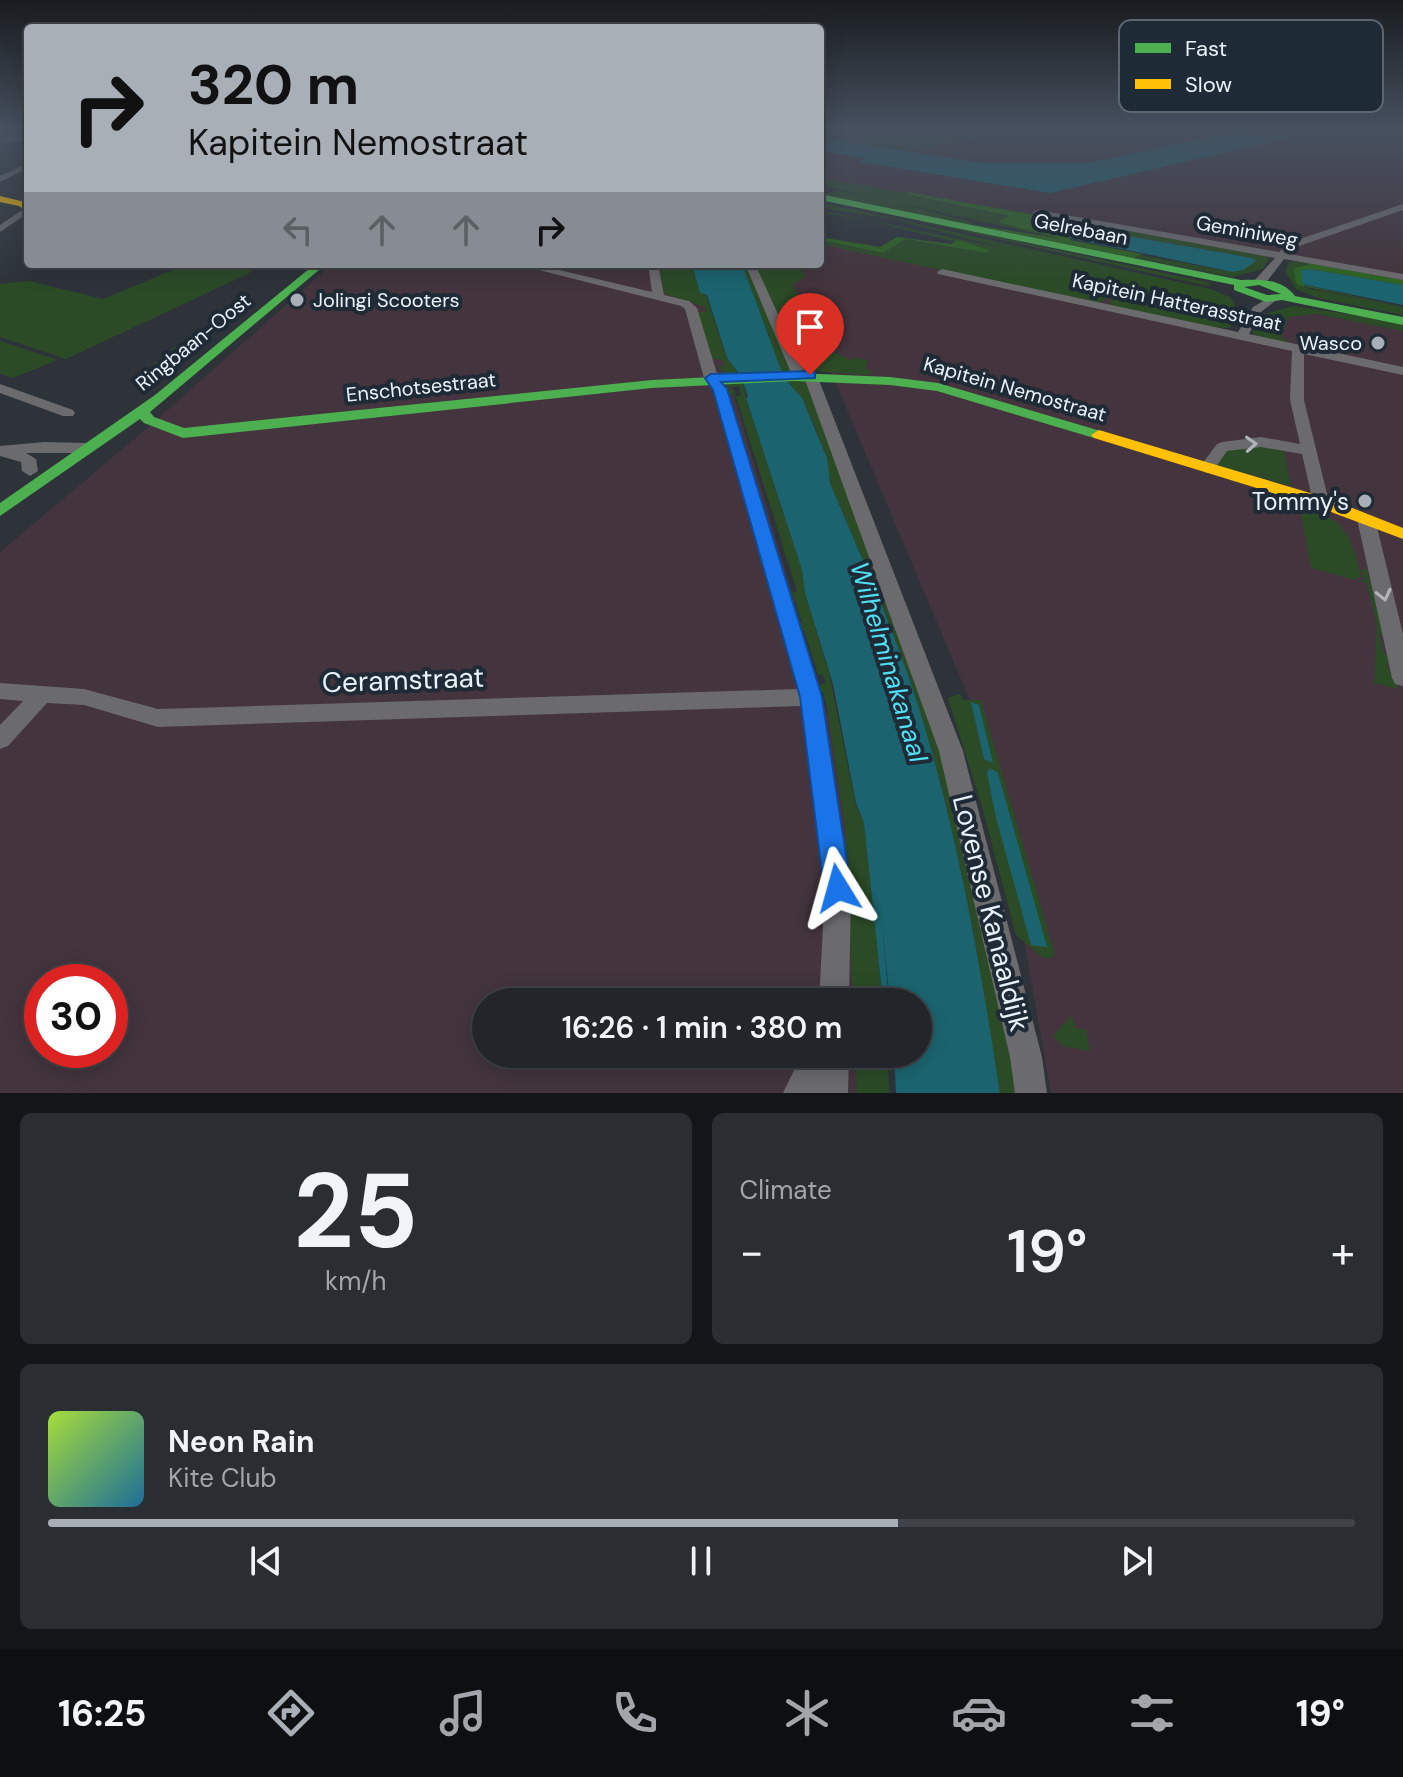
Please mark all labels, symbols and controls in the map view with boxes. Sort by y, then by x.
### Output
legend [1119,20,1383,112]
text: Fast [1185,34,1227,63]
text: 320 m [188,48,359,121]
icon: right [56,56,160,160]
text: Slow [1185,70,1232,99]
text: Kapitein Nemostraat [188,119,528,166]
street label: Gelrebaan [1032,207,1130,251]
icon: left [276,208,320,252]
icon: ahead [360,208,404,252]
icon: ahead [444,208,488,252]
icon: right [528,208,572,252]
street label: Geminiweg [1194,209,1300,253]
street label: Kapitein Hatterasstraat [1070,267,1284,337]
place label: Jolingi Scooters [313,287,460,313]
street label: Ringbaan-Oost [130,288,256,396]
marker: Jolingi Scooters [288,291,306,309]
pin [776,293,844,375]
icon: arrive [788,305,832,349]
place label: Wasco [1299,330,1362,356]
marker: Wasco [1369,334,1387,352]
street label: Kapitein Nemostraat [921,350,1110,428]
street label: Enschotsestraat [345,366,497,408]
one-way arrow [1245,435,1258,452]
place label: Tommy's [1252,486,1349,517]
marker: Tommy's [1356,492,1374,510]
water label: Wilhelminakanaal [842,558,936,767]
one-way arrow [1374,588,1391,602]
street label: Ceramstraat [321,659,485,701]
street label: Lovense Kanaaldijk [944,791,1038,1035]
position arrow [796,846,880,930]
speed limit sign: 30 [24,964,128,1068]
text: 16:26 · 1 min · 380 m [562,1008,842,1047]
text: 25 [293,1144,418,1279]
text: Climate [740,1173,832,1207]
text: 19° [1007,1212,1087,1291]
text: − [740,1223,764,1281]
text: + [1331,1223,1355,1281]
text: km/h [325,1264,386,1298]
text: Neon Rain [168,1422,314,1461]
text: Kite Club [168,1461,277,1495]
icon: previous [244,1539,288,1583]
icon: pause [679,1539,723,1583]
icon: next [1115,1539,1159,1583]
icon: directions [263,1685,319,1741]
icon: music [435,1685,491,1741]
icon: phone [607,1685,663,1741]
icon: climate [779,1685,835,1741]
icon: car [951,1685,1007,1741]
icon: filters [1124,1685,1180,1741]
text: 16:25 [58,1690,146,1737]
text: 19° [1296,1690,1345,1737]

